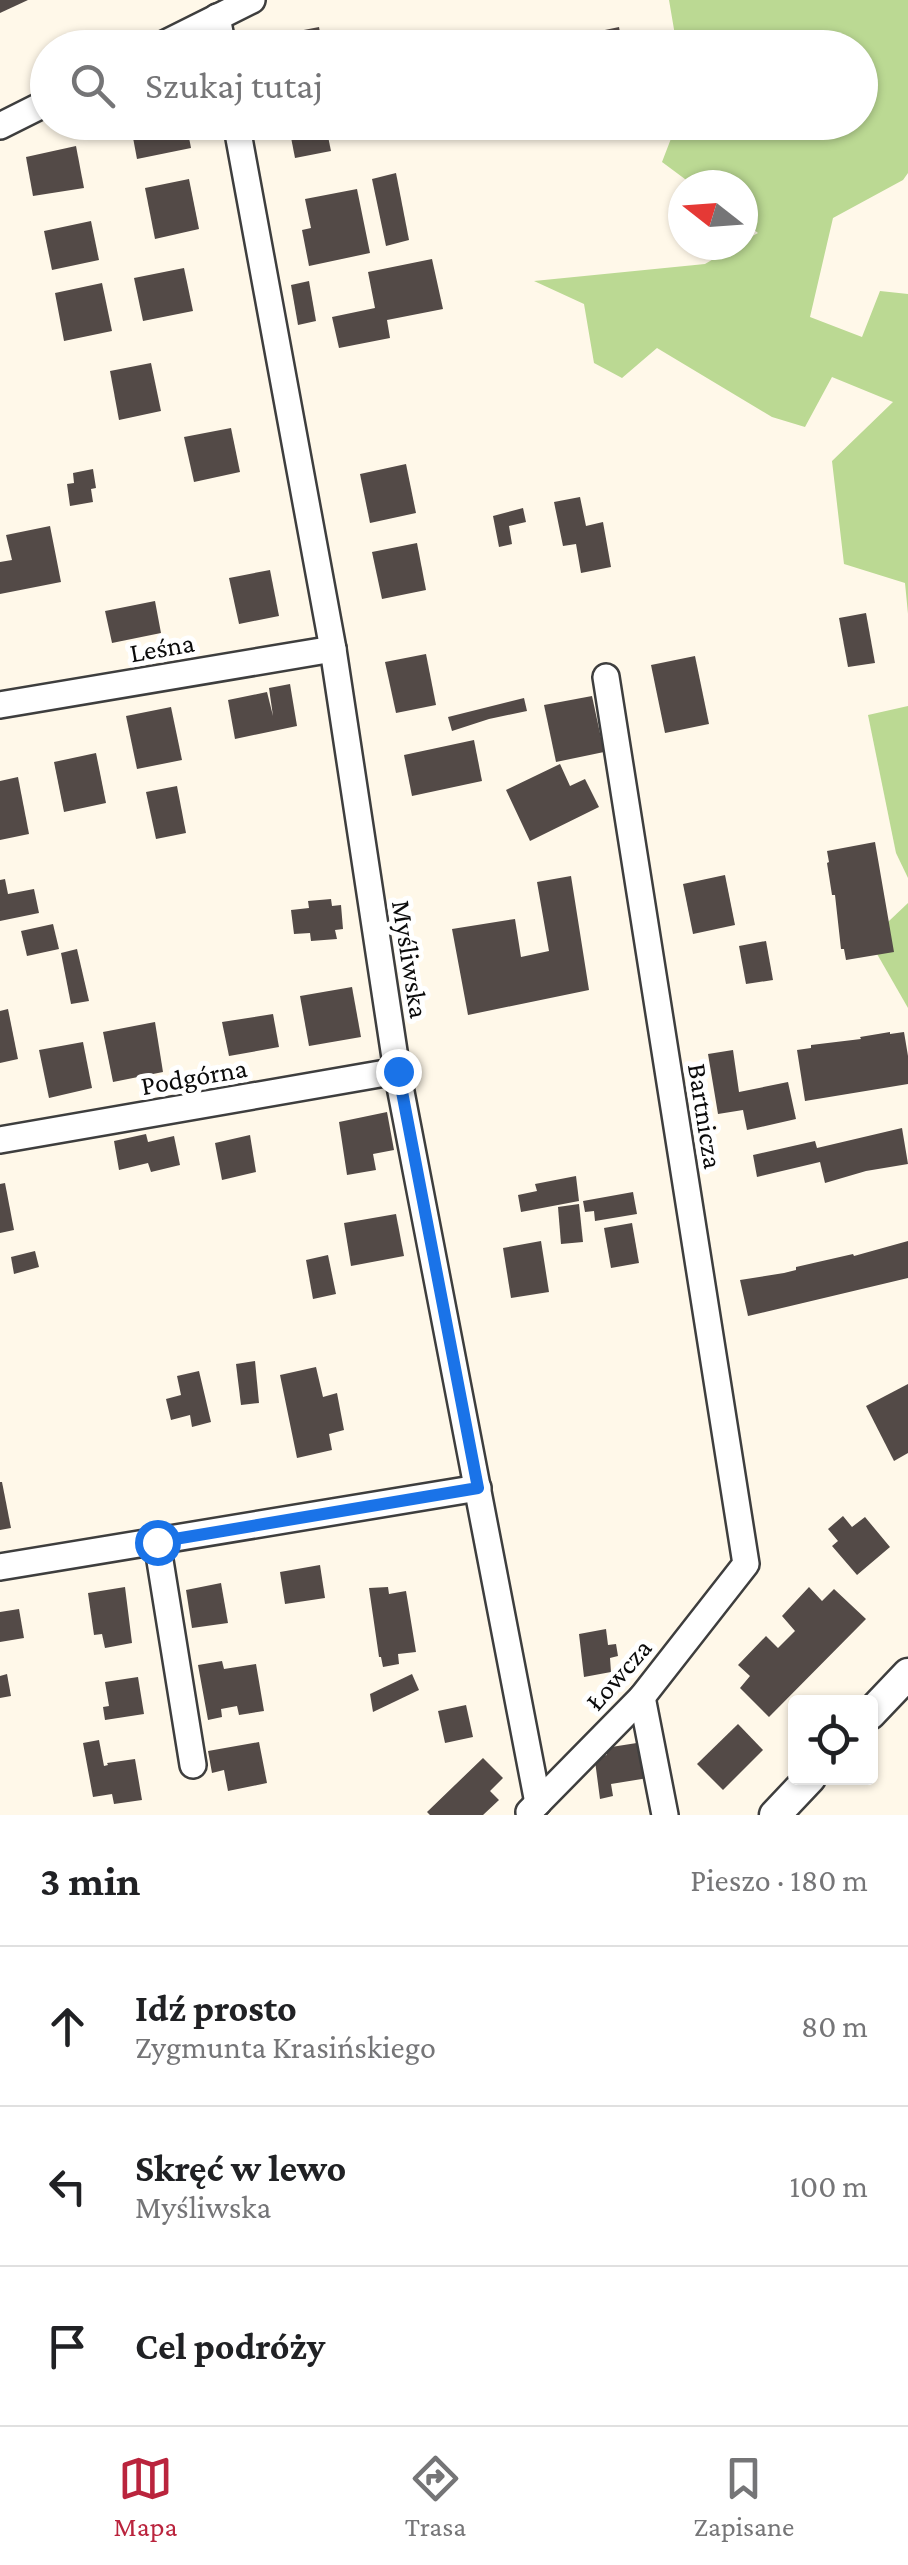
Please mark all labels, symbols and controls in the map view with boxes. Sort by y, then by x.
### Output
search box [30,30,878,140]
icon: search [65,58,120,113]
text: Szukaj tutaj [145,64,323,106]
north arrow [668,170,758,260]
street label: Leśna [127,627,197,668]
street label: Myśliwska [386,898,435,1020]
route end [376,1049,422,1095]
street label: Podgórna [139,1052,250,1101]
street label: Bartnicza [682,1061,729,1171]
route start [135,1520,181,1566]
street label: Łowcza [579,1632,658,1716]
map controls [788,1695,878,1785]
button: locate [788,1695,878,1785]
text: 3 min [40,1857,140,1904]
text: Pieszo · 180 m [690,1862,868,1898]
text: Idź prosto [135,1987,297,2029]
icon: ahead [40,1999,95,2054]
text: 80 m [801,2008,868,2044]
text: Zygmunta Krasińskiego [135,2029,436,2065]
text: Skręć w lewo [135,2147,346,2189]
icon: left [40,2159,95,2214]
text: 100 m [789,2168,868,2204]
text: Myśliwska [135,2189,271,2225]
icon: arrive [40,2319,95,2374]
text: Cel podróży [135,2325,325,2367]
tab: Mapa [114,2451,177,2542]
tab: Trasa [405,2451,466,2542]
tab: Zapisane [694,2451,794,2542]

